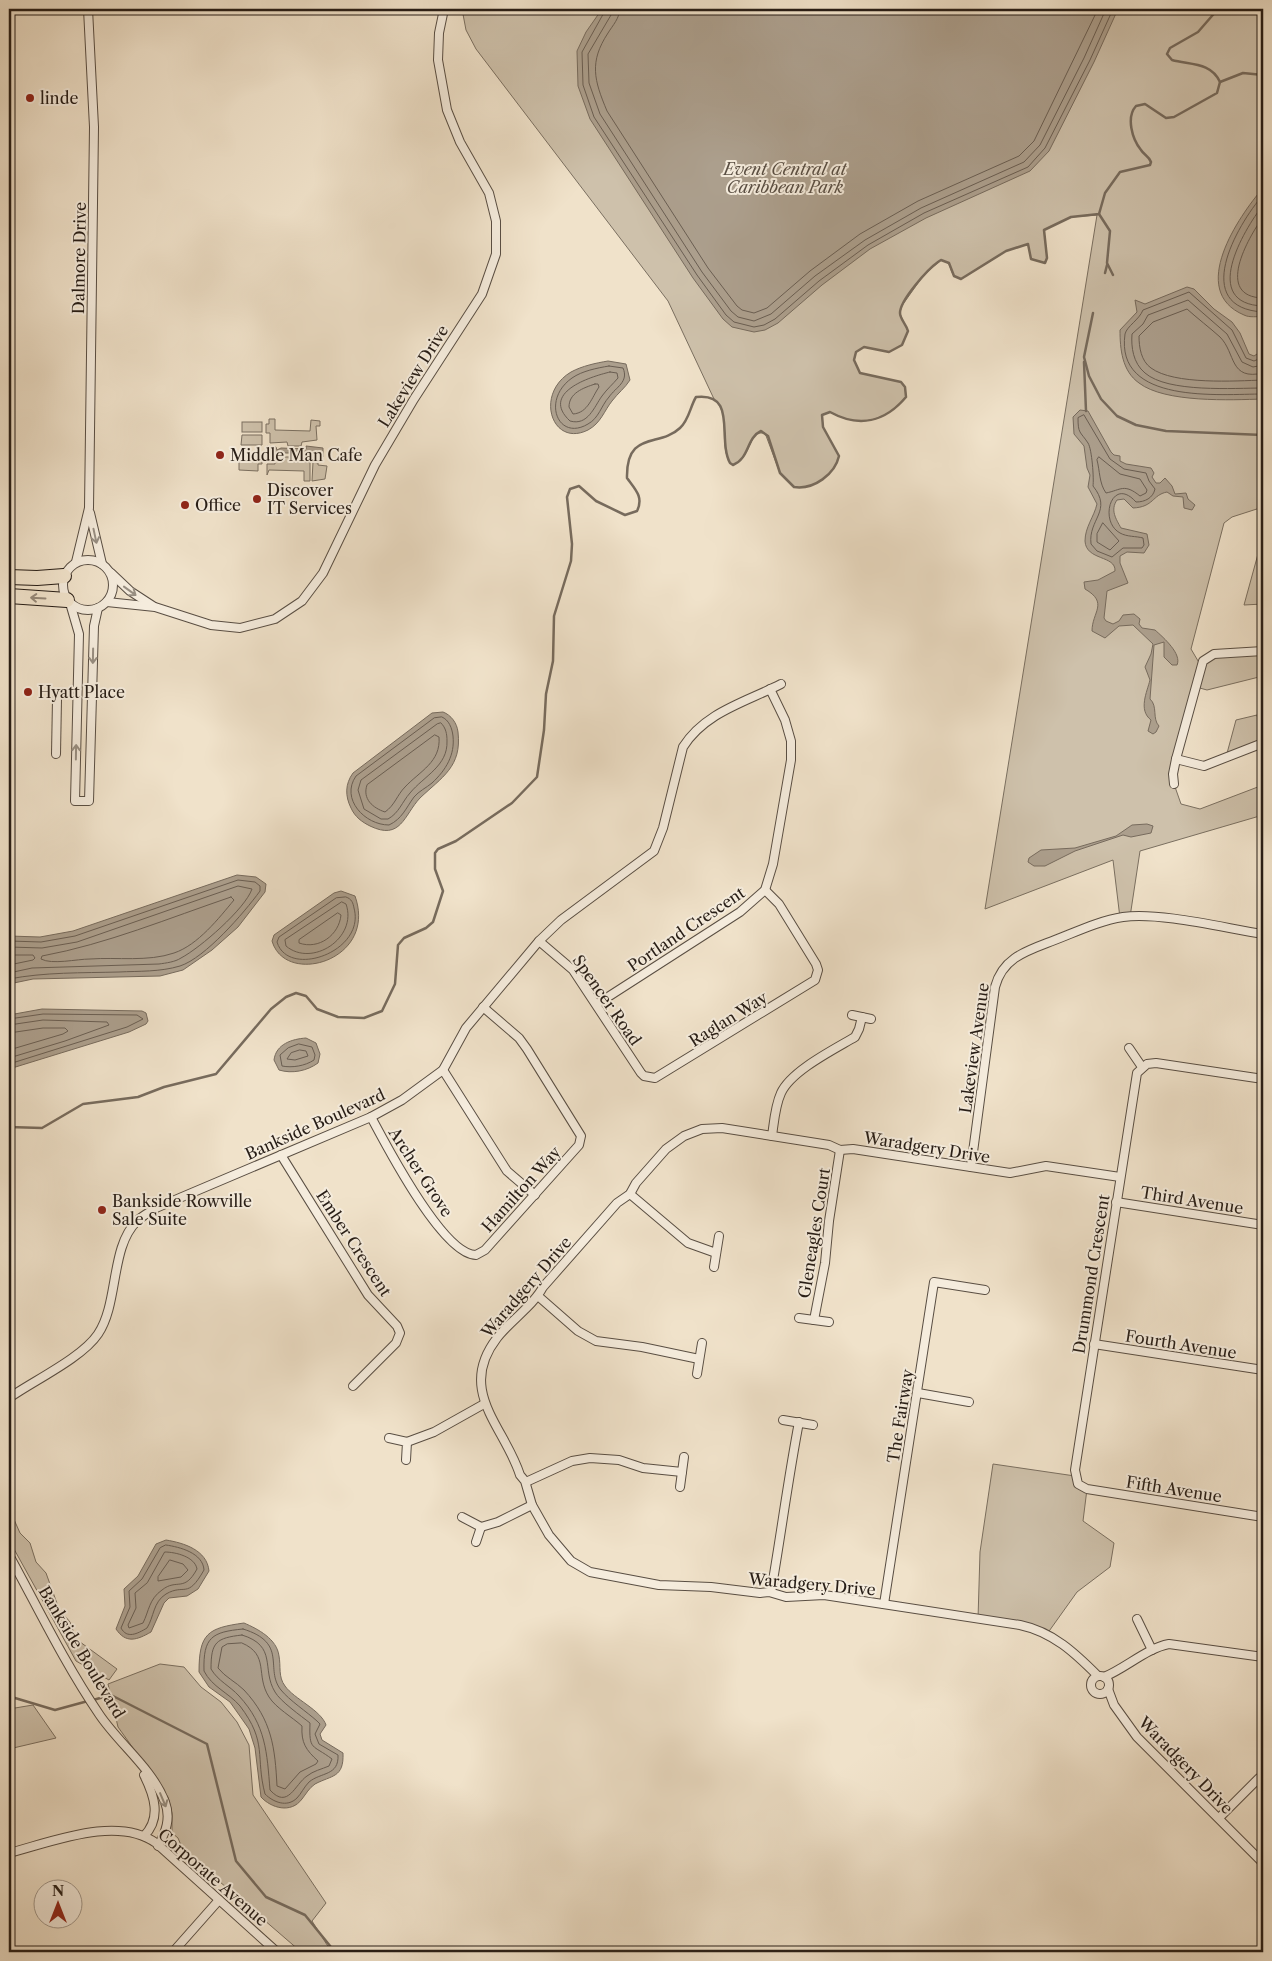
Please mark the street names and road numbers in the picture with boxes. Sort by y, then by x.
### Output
street label: Dalmore Drive [68,202,90,314]
street label: Lakeview Drive [374,321,453,431]
street label: Portland Crescent [623,882,749,976]
street label: Spencer Road [568,951,646,1049]
street label: Lakeview Avenue [955,981,993,1115]
street label: Raglan Way [685,987,772,1051]
street label: Bankside Boulevard [242,1084,388,1164]
street label: Archer Grove [384,1123,457,1220]
street label: Waradgery Drive [861,1127,992,1167]
street label: Hamilton Way [477,1141,566,1236]
street label: Gleneagles Court [794,1166,834,1300]
street label: Third Avenue [1139,1182,1245,1218]
street label: Ember Crescent [312,1186,396,1300]
street label: Drummond Crescent [1069,1193,1114,1355]
street label: Waradgery Drive [476,1232,575,1343]
street label: Fourth Avenue [1124,1325,1238,1363]
street label: The Fairway [883,1367,917,1464]
street label: Fifth Avenue [1125,1472,1223,1506]
street label: Waradgery Drive [747,1568,877,1600]
street label: Bankside Boulevard [35,1582,130,1722]
street label: Waradgery Drive [1134,1711,1238,1818]
street label: Corporate Avenue [154,1824,272,1930]

